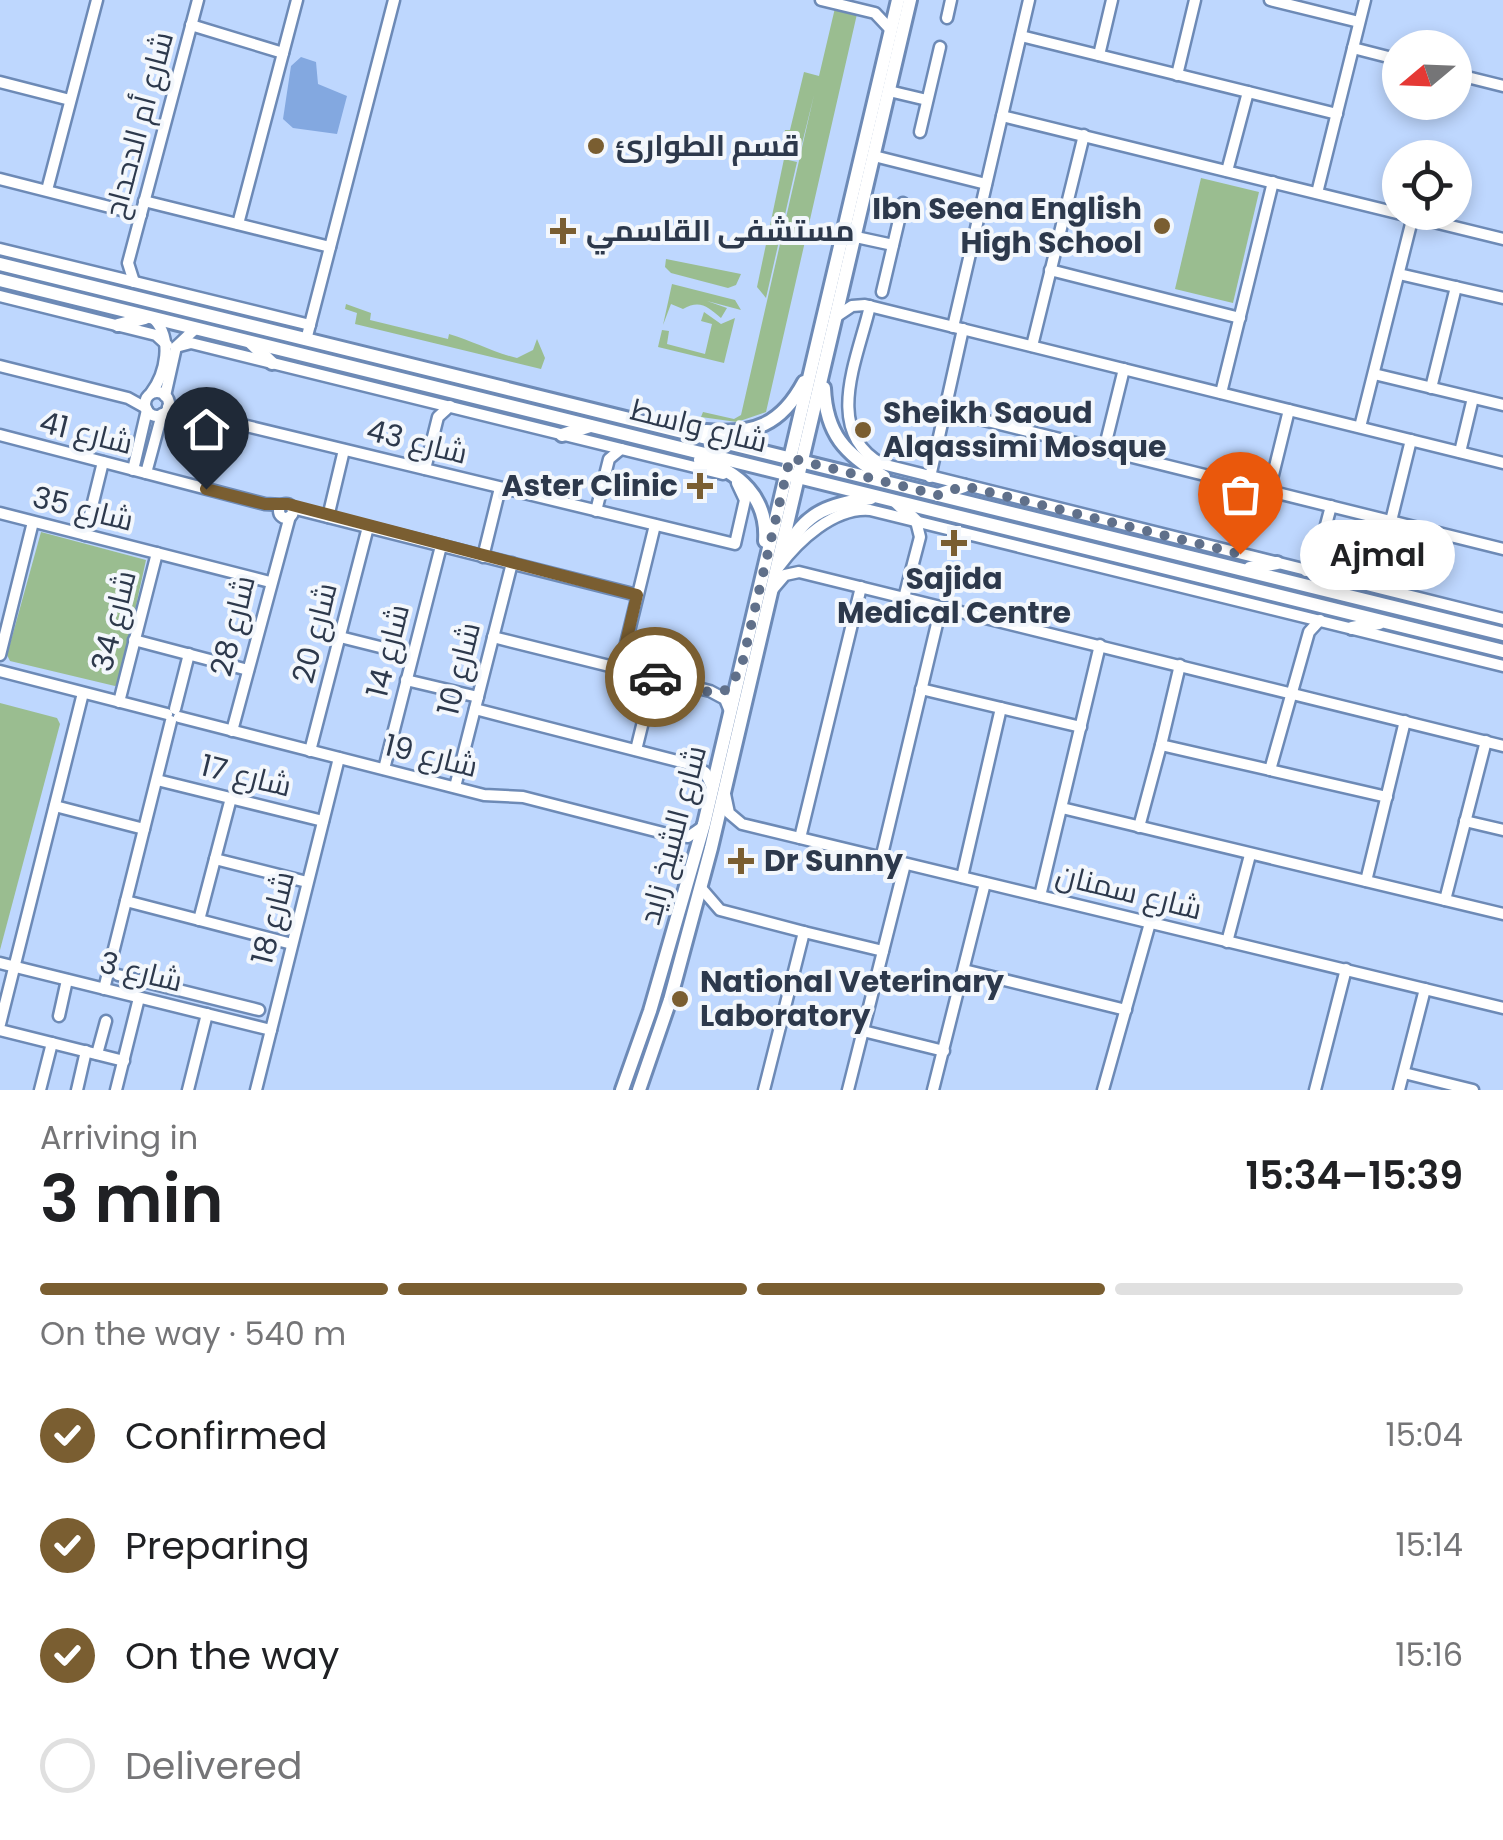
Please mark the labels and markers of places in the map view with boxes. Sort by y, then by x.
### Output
place label: قسم الطوارئ [616,124,800,167]
marker: قسم الطوارئ [585,135,607,157]
place label: Ibn Seena English High School [872,187,1142,264]
place label: مستشفى القاسمي [586,209,855,255]
marker: Ibn Seena English High School [1151,215,1173,237]
marker: مستشفى القاسمي [550,218,576,244]
pin [164,387,249,490]
place label: Sheikh Saoud Alqassimi Mosque [883,391,1166,468]
marker: Sheikh Saoud Alqassimi Mosque [852,419,874,441]
pin [1198,452,1283,555]
place label: Aster Clinic [502,464,678,507]
marker: Aster Clinic [687,473,713,499]
callout: Ajmal [1300,519,1455,589]
marker: Sajida Medical Centre [941,530,967,556]
place label: Sajida Medical Centre [837,557,1071,634]
place label: Dr Sunny [764,839,903,882]
marker: Dr Sunny [728,848,754,874]
place label: National Veterinary Laboratory [700,960,1004,1037]
marker: National Veterinary Laboratory [669,988,691,1010]

